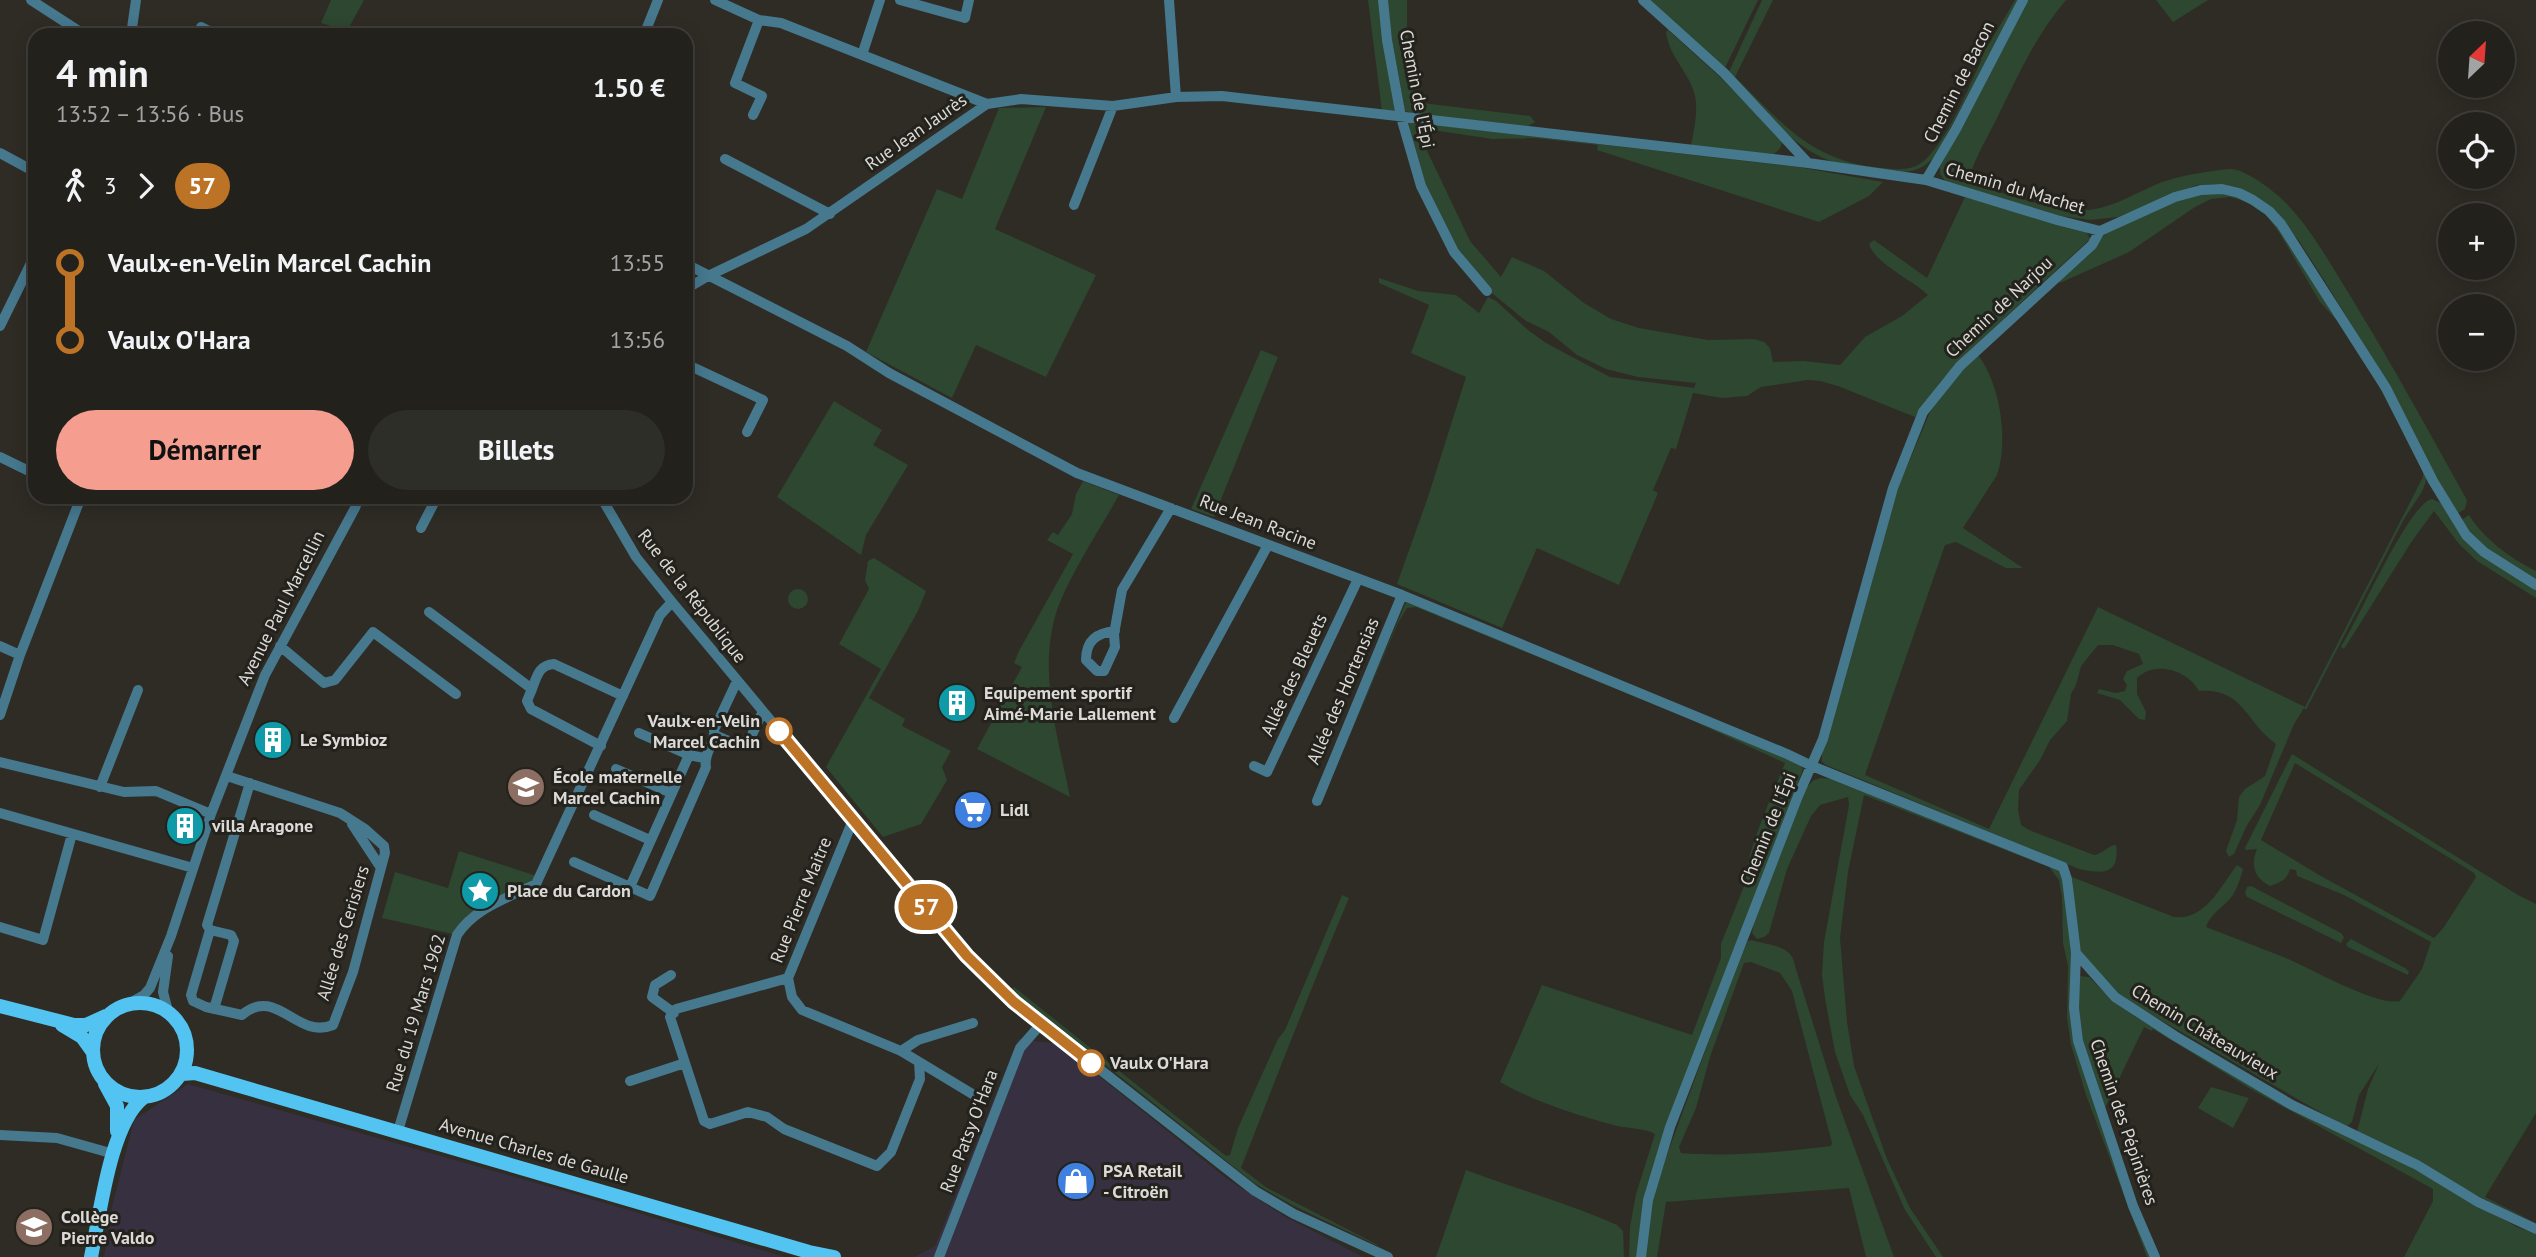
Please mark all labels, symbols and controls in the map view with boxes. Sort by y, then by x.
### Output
street label: Chemin de Bacon [1918,17,1999,147]
north arrow [2438,21,2515,98]
map controls [2438,21,2515,371]
street label: Chemin de l'Épi [1395,28,1440,150]
text: 4 min [56,48,149,97]
text: 1.50 € [593,71,665,104]
street label: Rue Jean Jaurès [860,88,971,175]
text: 13:52 – 13:56 · Bus [56,99,244,128]
button: locate [2438,112,2515,189]
street label: Chemin du Machet [1943,157,2087,218]
icon: walk [56,167,94,205]
icon: forward [127,167,165,205]
text: 57 [189,170,216,201]
text: 3 [104,171,117,200]
button: + [2438,203,2515,280]
text: Vaulx-en-Velin Marcel Cachin [108,246,431,279]
text: 13:55 [610,248,665,277]
street label: Chemin de Narjou [1940,251,2057,362]
button: − [2438,294,2515,371]
text: Vaulx O'Hara [108,323,251,356]
text: 13:56 [610,325,665,354]
button: Démarrer [56,410,354,490]
button: Billets [368,410,665,490]
street label: Rue Jean Racine [1196,489,1320,554]
street label: Rue de la République [633,524,752,667]
street label: Avenue Paul Marcellin [232,527,329,689]
street label: Allée des Bleuets [1255,610,1332,740]
street label: Allée des Hortensias [1301,614,1384,768]
place label: Equipement sportif Aimé-Marie Lallement [984,681,1156,725]
building icon: Equipement sportif Aimé-Marie Lallement [936,682,978,724]
place label: Vaulx-en-Velin Marcel Cachin [647,709,760,753]
marker: Vaulx-en-Velin Marcel Cachin [766,718,792,744]
building icon: Le Symbioz [252,719,294,761]
place label: Le Symbioz [300,728,387,751]
place label: École maternelle Marcel Cachin [553,765,682,809]
school or university icon: École maternelle Marcel Cachin [505,766,547,808]
street label: Chemin de l'Épi [1734,769,1801,889]
supermarket icon: Lidl [952,789,994,831]
place label: Lidl [1000,798,1030,821]
building icon: villa Aragone [164,805,206,847]
place label: villa Aragone [211,814,313,837]
street label: Rue Pierre Maitre [765,833,836,966]
street label: Allée des Cerisiers [311,862,374,1003]
place icon: Place du Cardon [459,870,501,912]
place label: Place du Cardon [507,879,631,902]
line badge: 57 [894,884,958,930]
text: 57 [912,891,940,922]
street label: Rue du 19 Mars 1962 [381,931,450,1094]
street label: Chemin Châteauvieux [2127,979,2283,1085]
street label: Chemin des Pépinières [2085,1036,2164,1208]
marker: Vaulx O'Hara [1078,1050,1104,1076]
place label: Vaulx O'Hara [1109,1051,1209,1074]
street label: Rue Patsy O'Hara [934,1066,1003,1196]
street label: Avenue Charles de Gaulle [437,1112,631,1189]
place label: PSA Retail - Citroën [1103,1159,1183,1203]
shop icon: PSA Retail - Citroën [1055,1160,1097,1202]
place label: Collège Pierre Valdo [61,1205,155,1249]
school or university icon: Collège Pierre Valdo [13,1206,55,1248]

